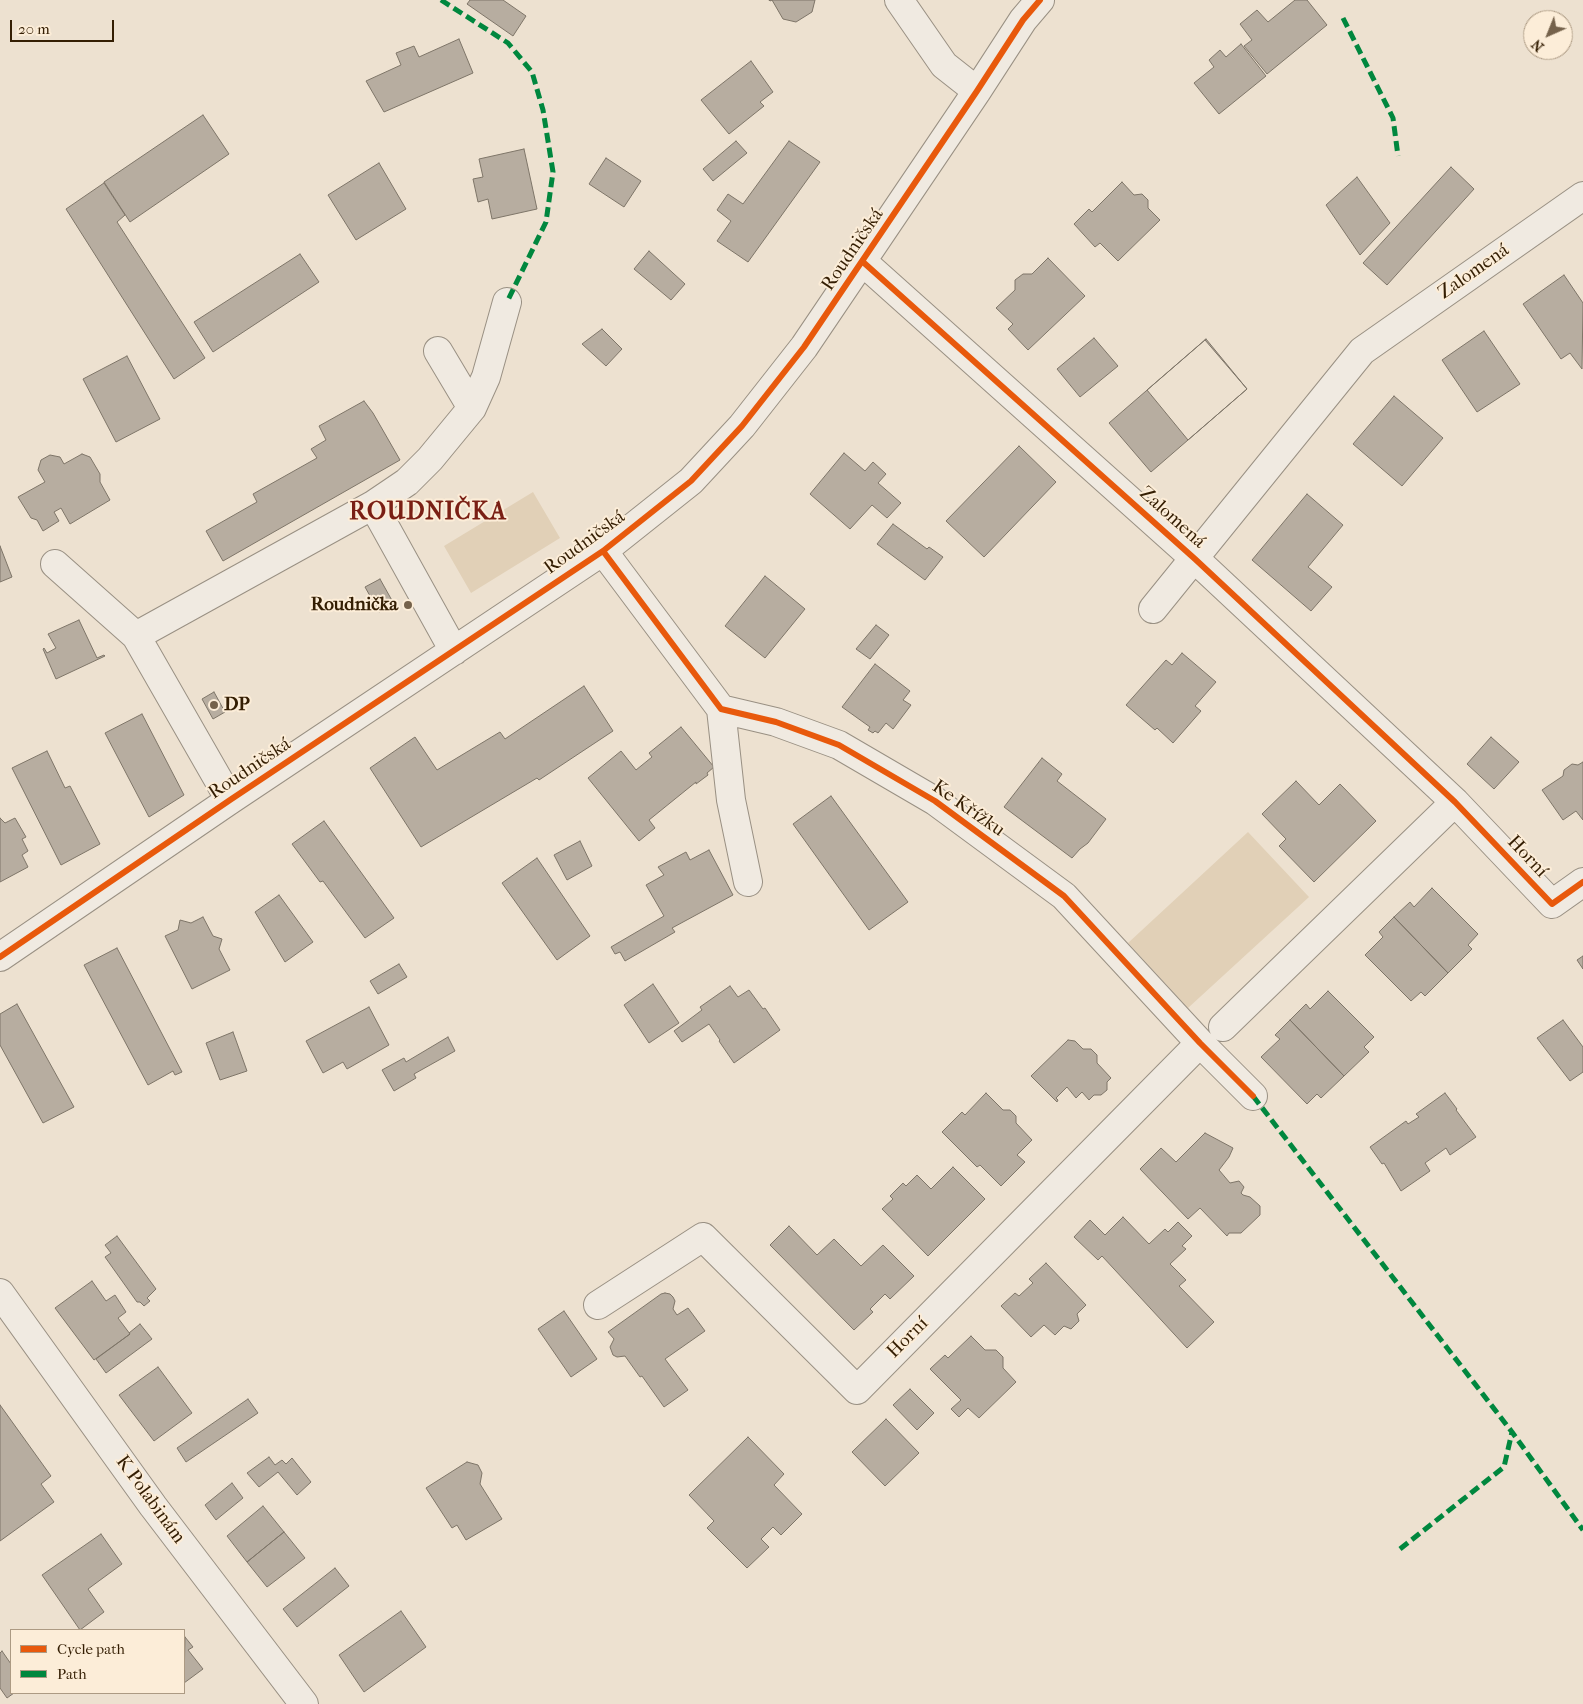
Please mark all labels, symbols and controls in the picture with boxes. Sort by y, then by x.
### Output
scale bar [12,10,116,42]
north arrow [1523,10,1573,60]
text: 20 m [18,20,50,38]
text: N [1528,36,1548,55]
street label: Roudničská [817,204,889,296]
street label: Zalomená [1434,239,1514,305]
street label: Zalomená [1134,482,1210,554]
district label: ROUDNIČKA [348,499,508,527]
street label: Roudničská [540,506,630,580]
place label: Roudnička [311,594,398,616]
marker: Roudnička [402,599,414,611]
place label: DP [224,694,250,716]
marker: DP [208,699,220,711]
street label: Roudničská [204,733,296,805]
street label: Ke Křížku [927,776,1009,842]
street label: Horní [1502,831,1552,883]
street label: Horní [883,1313,933,1363]
street label: K Polabinám [110,1451,190,1549]
legend [10,1629,185,1694]
text: Cycle path [57,1640,125,1658]
text: Path [57,1665,87,1683]

